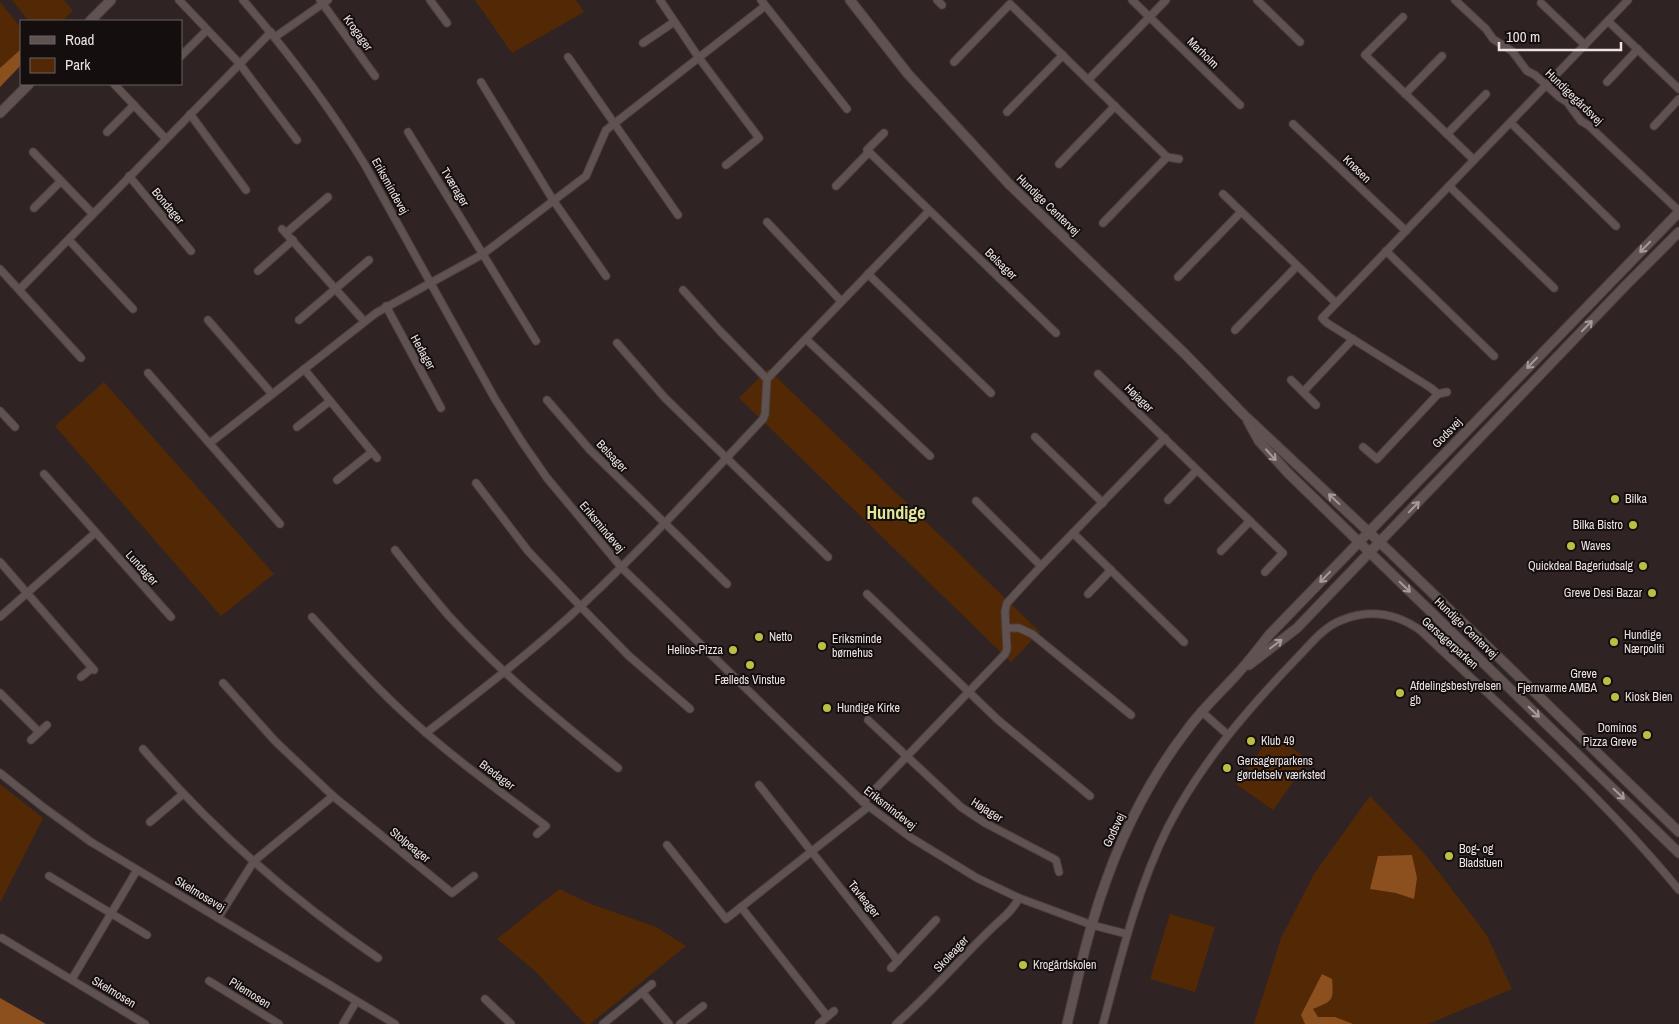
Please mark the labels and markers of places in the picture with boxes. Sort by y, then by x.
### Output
place label: Bilka [1625,491,1647,507]
marker: Bilka [1609,493,1621,505]
place label: Bilka Bistro [1573,517,1623,533]
marker: Bilka Bistro [1627,519,1639,531]
place label: Waves [1581,538,1611,554]
marker: Waves [1565,540,1577,552]
place label: Quickdeal Bageriudsalg [1528,558,1634,574]
marker: Quickdeal Bageriudsalg [1637,560,1649,572]
place label: Greve Desi Bazar [1564,585,1643,601]
marker: Greve Desi Bazar [1646,587,1658,599]
place label: Hundige Nærpoliti [1624,627,1664,657]
place label: Netto [769,629,793,645]
marker: Netto [753,631,765,643]
place label: Eriksminde børnehus [832,631,882,661]
marker: Hundige Nærpoliti [1608,636,1620,648]
marker: Eriksminde børnehus [816,640,828,652]
place label: Helios-Pizza [667,642,724,658]
marker: Helios-Pizza [727,644,739,656]
marker: Fælleds Vinstue [744,659,756,671]
place label: Greve Fjernvarme AMBA [1517,666,1597,696]
place label: Fælleds Vinstue [715,672,785,688]
marker: Greve Fjernvarme AMBA [1601,675,1613,687]
place label: Afdelingsbestyrelsen gb [1409,678,1501,708]
marker: Afdelingsbestyrelsen gb [1394,687,1406,699]
place label: Kiosk Bien [1625,689,1673,705]
marker: Kiosk Bien [1609,691,1621,703]
place label: Hundige Kirke [837,700,900,716]
marker: Hundige Kirke [821,702,833,714]
place label: Dominos Pizza Greve [1583,720,1637,750]
marker: Dominos Pizza Greve [1641,729,1653,741]
place label: Klub 49 [1261,733,1294,749]
marker: Klub 49 [1245,735,1257,747]
place label: Gersagerparkens gørdetselv værksted [1237,753,1326,783]
marker: Gersagerparkens gørdetselv værksted [1221,762,1233,774]
place label: Bog- og Bladstuen [1459,841,1503,871]
marker: Bog- og Bladstuen [1443,850,1455,862]
place label: Krogårdskolen [1033,957,1096,973]
marker: Krogårdskolen [1017,959,1029,971]

